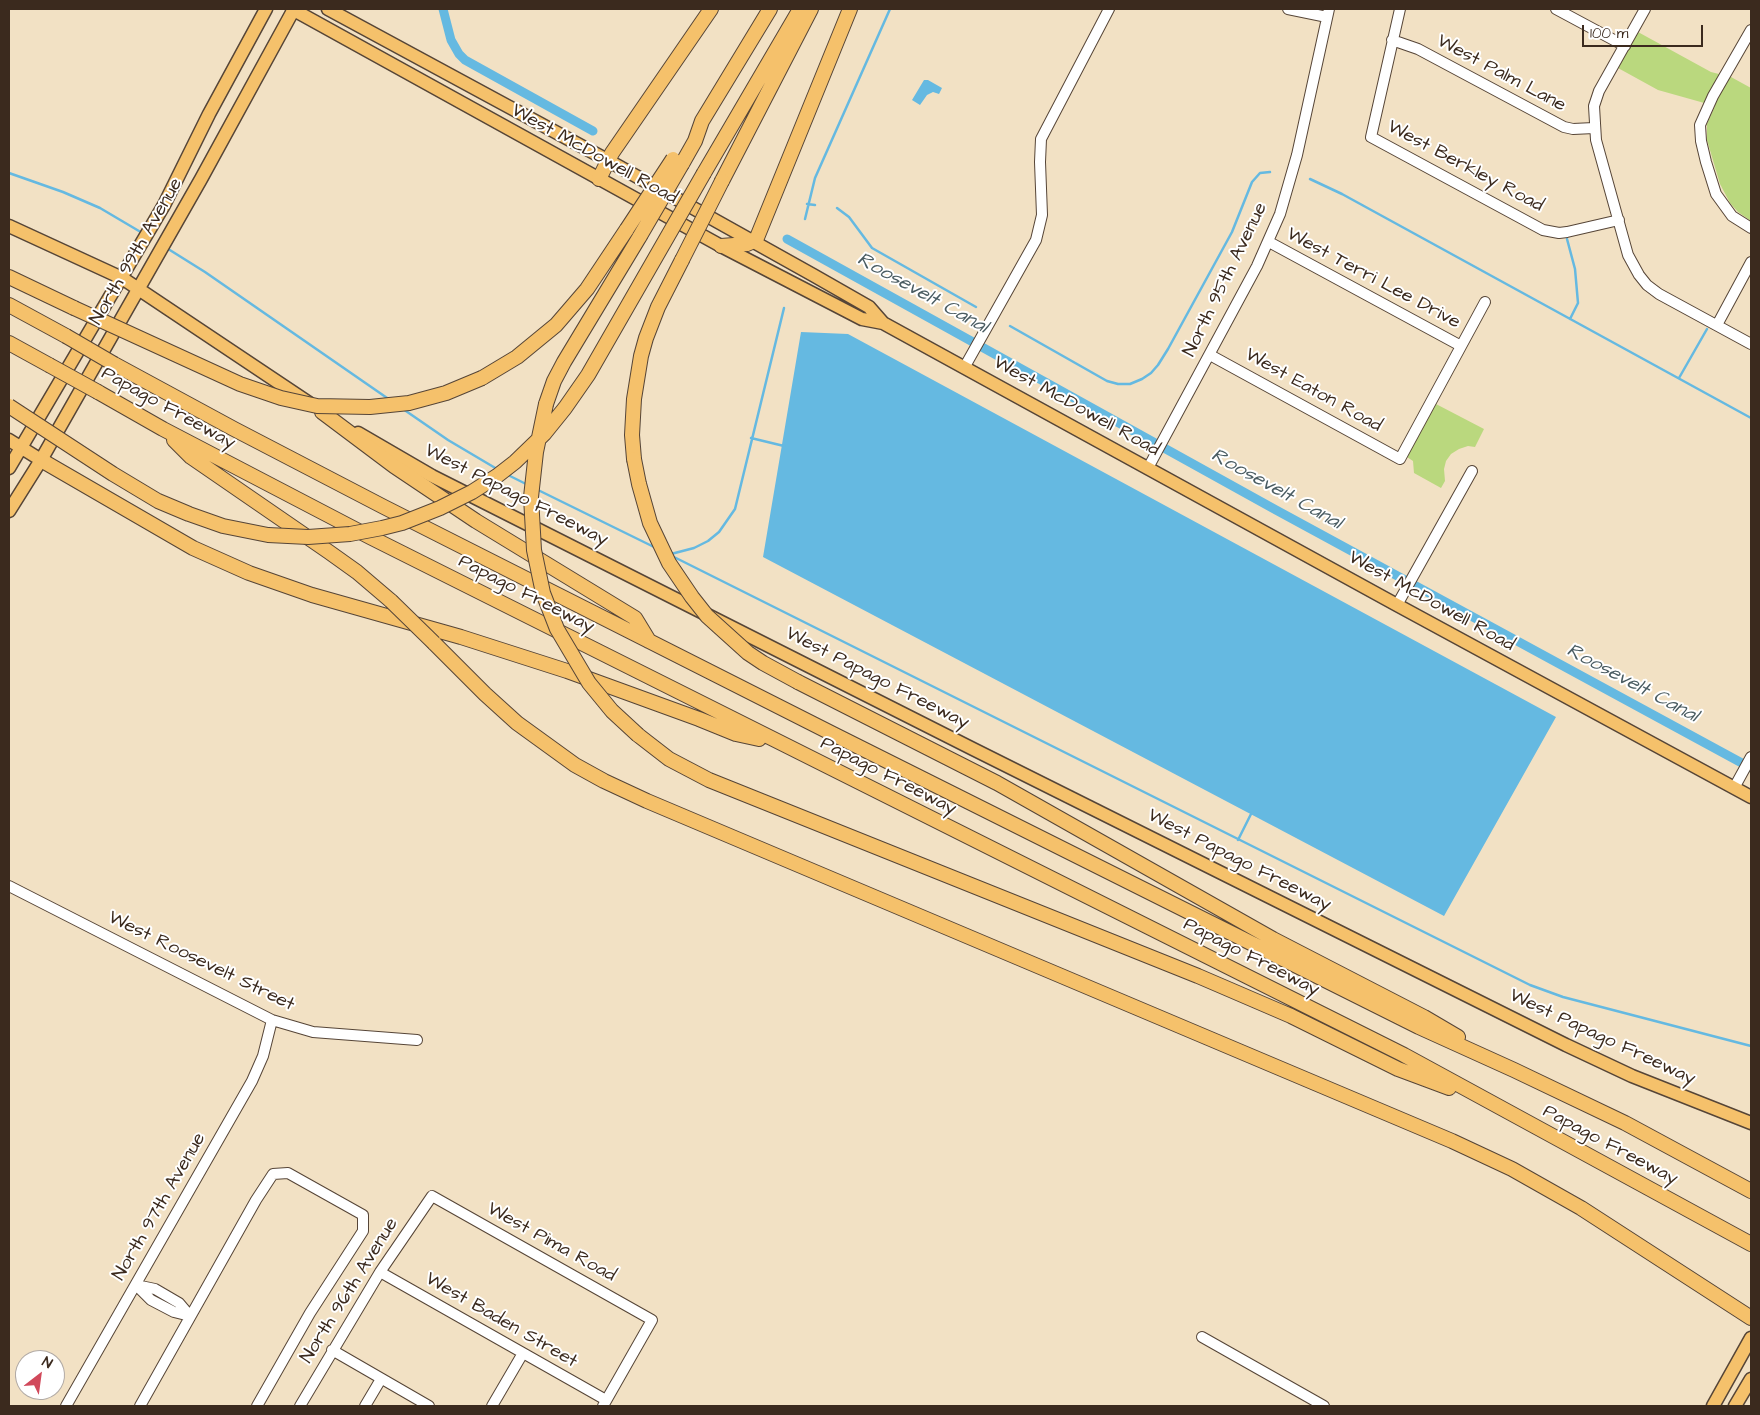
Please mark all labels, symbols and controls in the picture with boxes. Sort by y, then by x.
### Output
scale bar [1585,15,1706,47]
text: 100 m [1590,23,1629,44]
street label: West Palm Lane [1433,30,1569,118]
street label: West McDowell Road [507,100,681,210]
street label: West Berkley Road [1383,116,1547,218]
street label: North 99th Avenue [86,174,188,330]
street label: North 95th Avenue [1179,199,1273,361]
street label: West Terri Lee Drive [1282,223,1464,335]
water label: Roosevelt Canal [852,248,992,340]
street label: West Eaton Road [1241,344,1385,438]
street label: West McDowell Road [989,352,1163,462]
street label: Papago Freeway [97,363,239,455]
street label: West Papago Freeway [421,440,611,552]
water label: Roosevelt Canal [1206,444,1346,536]
street label: West McDowell Road [1344,547,1518,657]
street label: Papago Freeway [454,551,598,639]
street label: West Papago Freeway [782,623,972,735]
water label: Roosevelt Canal [1562,639,1702,729]
street label: Papago Freeway [816,733,960,821]
street label: West Papago Freeway [1144,805,1334,917]
street label: West Roosevelt Street [104,907,298,1017]
street label: Papago Freeway [1179,914,1323,1002]
street label: West Papago Freeway [1505,985,1699,1091]
street label: Papago Freeway [1539,1101,1681,1191]
street label: North 97th Avenue [108,1129,212,1285]
street label: West Pima Road [483,1198,619,1288]
street label: North 96th Avenue [296,1214,404,1368]
street label: West Baden Street [421,1268,581,1374]
north arrow [15,1350,65,1400]
text: N [38,1352,56,1374]

